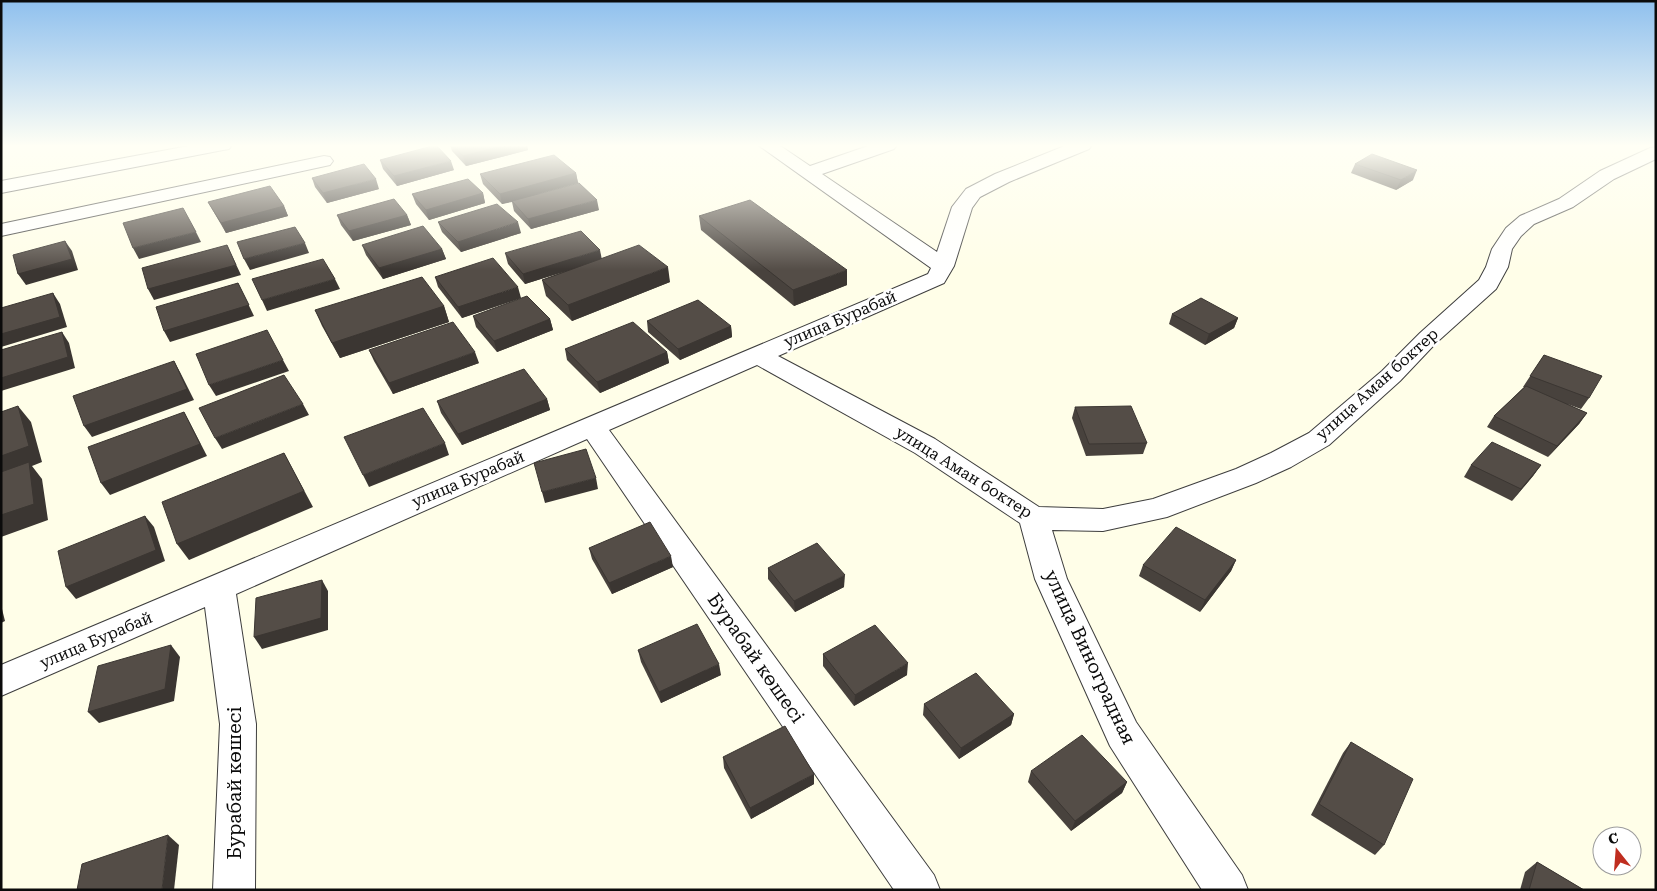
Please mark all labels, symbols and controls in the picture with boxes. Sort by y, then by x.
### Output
street label: улица Бурабай [781,287,899,351]
street label: улица Аман боктер [1312,324,1442,444]
street label: улица Аман боктер [892,422,1036,522]
street label: улица Бурабай [409,447,527,511]
street label: улица Виноградная [1039,566,1141,748]
street label: Бурабай көшесі [703,589,809,727]
street label: улица Бурабай [37,608,155,672]
street label: Бурабай көшесі [223,707,246,859]
north arrow [1592,826,1642,876]
text: С [1606,829,1620,848]

